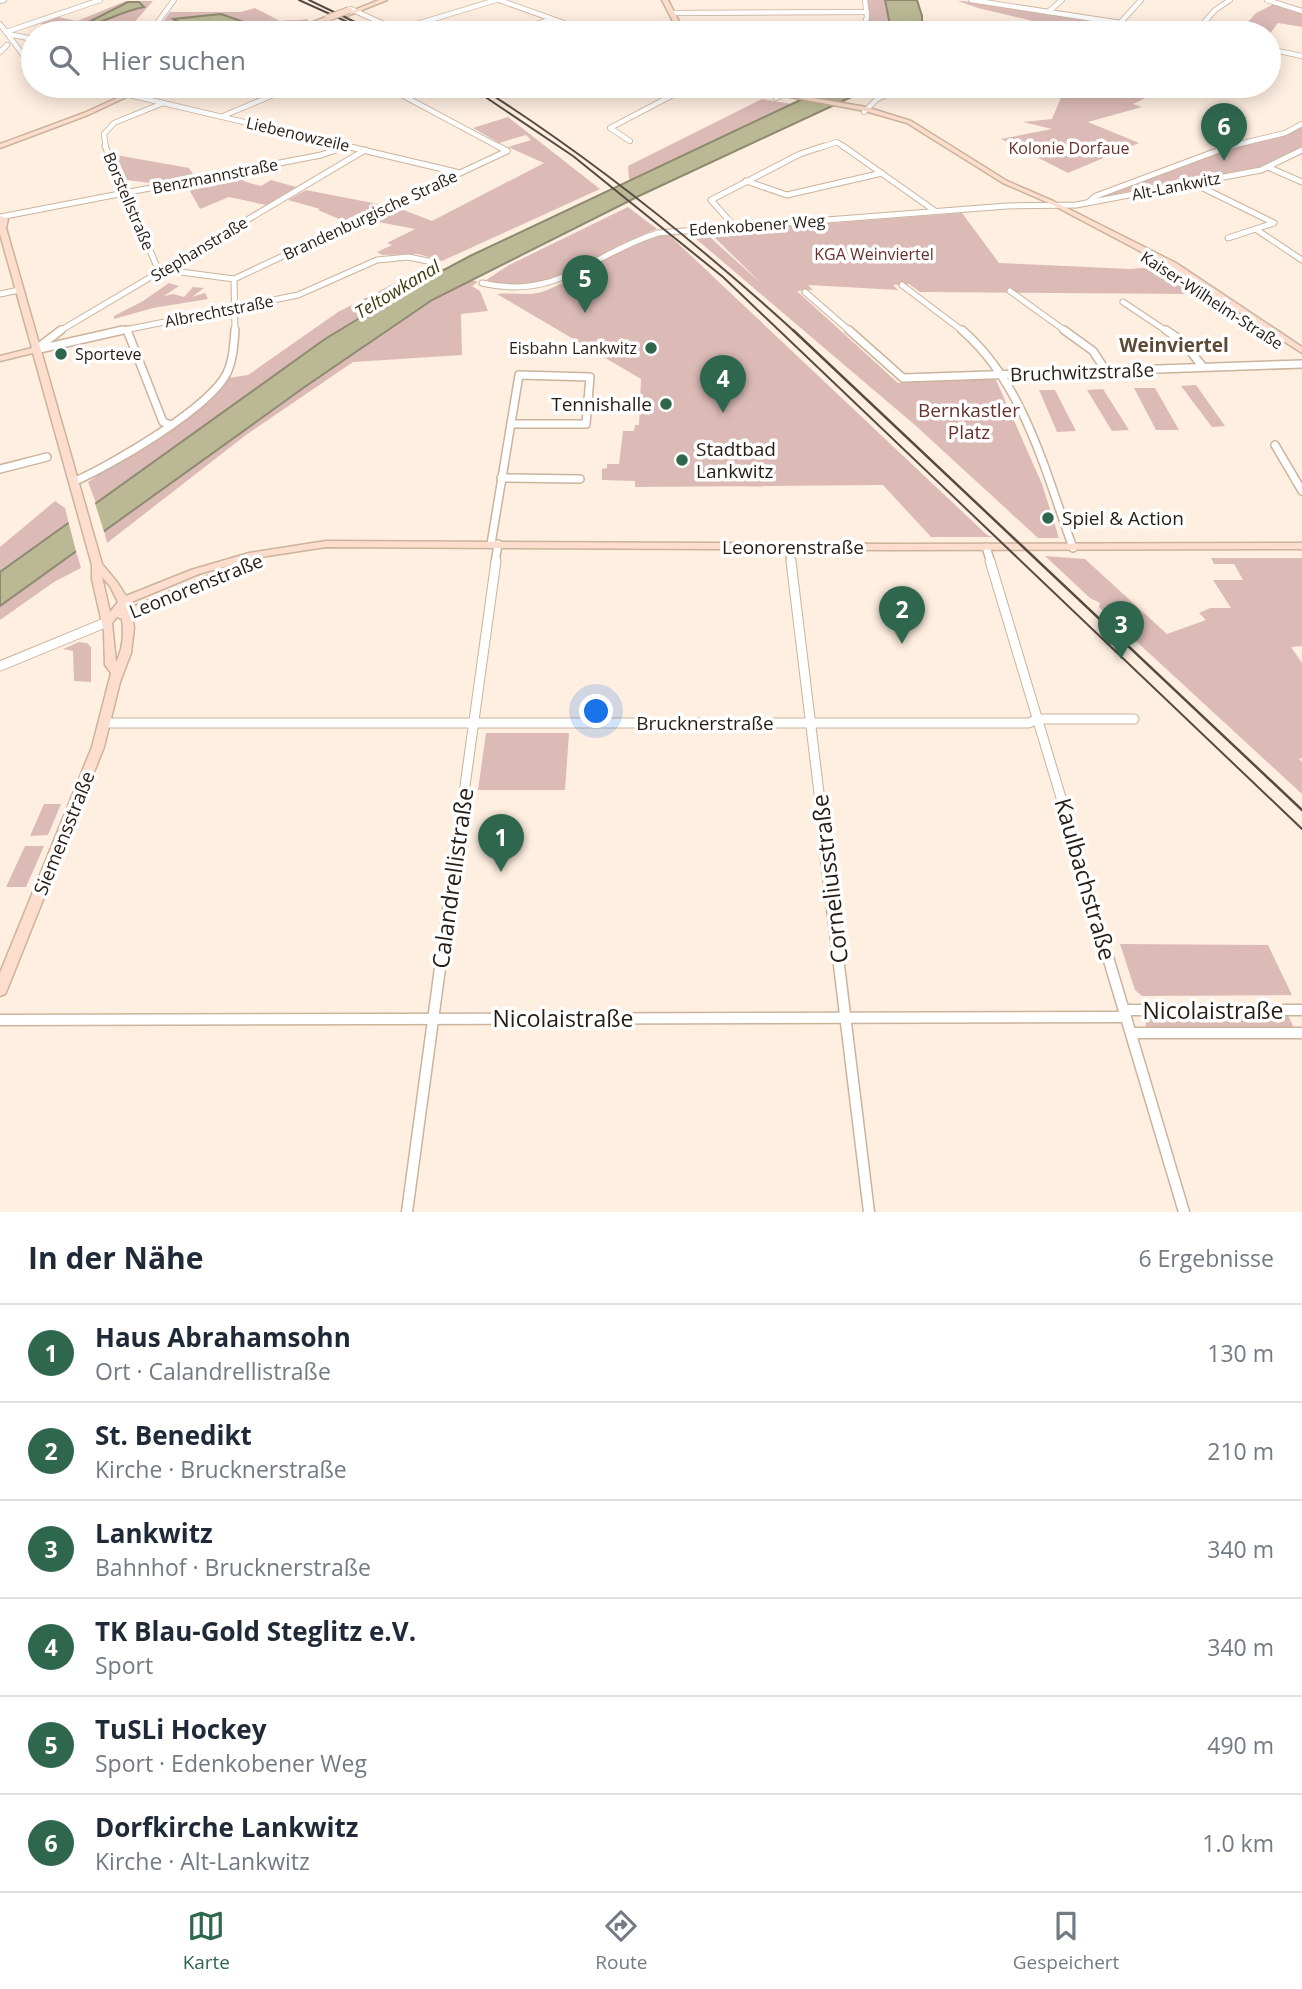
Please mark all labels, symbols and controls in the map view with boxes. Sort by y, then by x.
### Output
search box [21,21,1281,98]
icon: search [45,41,83,79]
text: Hier suchen [101,42,246,78]
pin: 6 [1201,103,1247,161]
street label: Liebenowzeile [244,111,352,157]
park label: Kolonie Dorfaue [1009,137,1129,159]
street label: Borstellstraße [98,149,160,253]
street label: Benzmannstraße [150,153,280,199]
street label: Brandenburgische Straße [279,165,461,265]
street label: Alt-Lankwitz [1130,167,1222,205]
street label: Edenkobener Weg [688,209,826,241]
street label: Stephanstraße [146,211,252,287]
park label: KGA Weinviertel [814,243,934,265]
street label: Kaiser-Wilhelm-Straße [1137,246,1287,354]
water label: Teltowkanal [350,254,444,324]
pin: 5 [562,255,608,313]
street label: Albrechtstraße [163,290,275,332]
district label: Weinviertel [1119,332,1229,358]
place label: Eisbahn Lankwitz [509,337,637,359]
marker: Eisbahn Lankwitz [643,340,659,356]
place label: Sporteve [75,343,141,365]
marker: Sporteve [53,346,69,362]
pin: 4 [700,355,746,413]
street label: Bruchwitzstraße [1009,356,1155,388]
place label: Tennishalle [551,391,652,417]
marker: Tennishalle [658,396,674,412]
park label: Bernkastler Platz [918,397,1020,445]
place label: Stadtbad Lankwitz [696,436,776,484]
marker: Stadtbad Lankwitz [674,452,690,468]
place label: Spiel & Action [1062,505,1184,531]
marker: Spiel & Action [1040,510,1056,526]
street label: Leonorenstraße [722,534,864,560]
street label: Leonorenstraße [125,547,267,625]
pin: 2 [879,586,925,644]
pin: 3 [1098,601,1144,659]
your location [579,694,613,728]
street label: Brucknerstraße [636,710,774,736]
street label: Siemensstraße [27,767,101,899]
street label: Calandrellistraße [423,785,481,971]
street label: Corneliusstraße [803,793,855,965]
street label: Kaulbachstraße [1048,794,1124,964]
pin: 1 [478,814,524,872]
street label: Nicolaistraße [1143,994,1283,1026]
street label: Nicolaistraße [493,1002,633,1034]
text: In der Nähe [28,1237,204,1278]
text: 6 Ergebnisse [1138,1242,1274,1274]
text: Haus Abrahamsohn [95,1319,351,1355]
text: 1 [44,1337,58,1369]
text: 130 m [1207,1337,1274,1369]
text: Ort · Calandrellistraße [95,1355,331,1387]
text: St. Benedikt [95,1417,252,1453]
text: 2 [44,1435,58,1467]
text: 210 m [1207,1435,1274,1467]
text: Kirche · Brucknerstraße [95,1453,347,1485]
text: Lankwitz [95,1515,213,1551]
text: 3 [44,1533,58,1565]
text: 340 m [1207,1533,1274,1565]
text: Bahnhof · Brucknerstraße [95,1551,371,1583]
text: TK Blau-Gold Steglitz e.V. [95,1613,416,1649]
text: 4 [44,1631,58,1663]
text: 340 m [1207,1631,1274,1663]
text: Sport [95,1649,153,1681]
text: TuSLi Hockey [95,1711,266,1747]
text: 5 [44,1729,58,1761]
text: 490 m [1207,1729,1274,1761]
text: Sport · Edenkobener Weg [95,1747,367,1779]
text: Dorfkirche Lankwitz [95,1809,358,1845]
text: 6 [44,1827,58,1859]
text: 1.0 km [1202,1827,1274,1859]
text: Kirche · Alt-Lankwitz [95,1845,310,1877]
tab: Karte [183,1907,230,1975]
tab: Route [595,1907,648,1975]
tab: Gespeichert [1013,1907,1119,1975]

